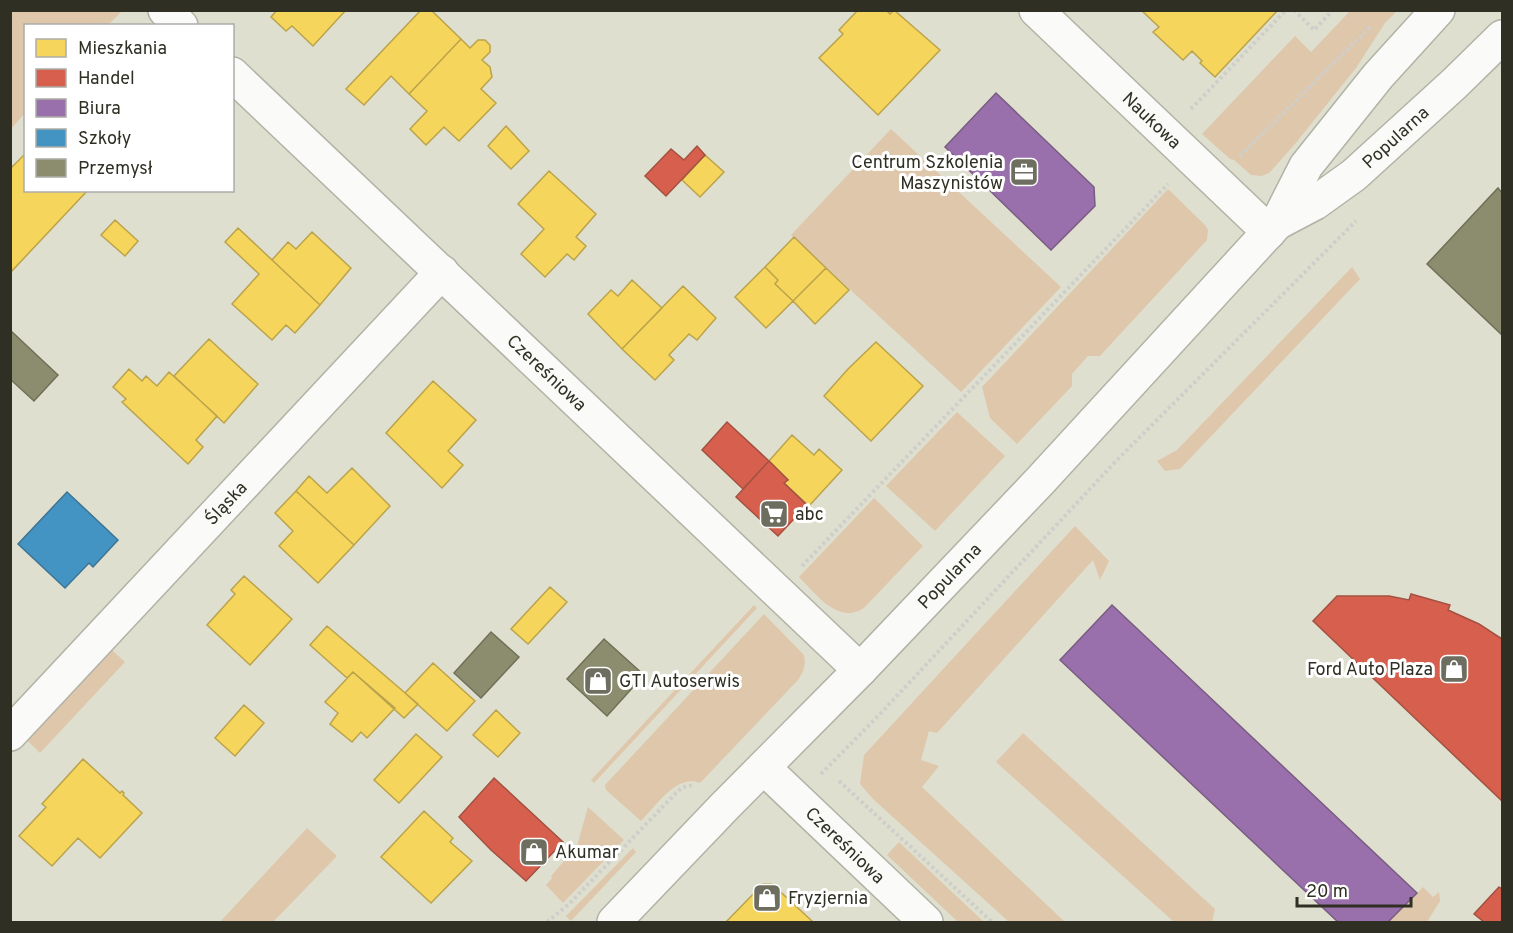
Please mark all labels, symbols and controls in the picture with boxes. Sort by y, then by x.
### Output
legend [24,24,234,192]
text: Mieszkania [78,38,167,61]
text: Handel [78,68,135,91]
street label: Naukowa [1116,88,1185,155]
text: Biura [78,98,121,121]
street label: Popularna [1358,102,1435,175]
text: Szkoły [78,128,131,151]
place label: Centrum Szkolenia Maszynistów [851,152,1003,196]
office icon: Centrum Szkolenia Maszynistów [1008,156,1040,188]
text: Przemysł [78,158,153,181]
street label: Czereśniowa [501,330,591,417]
street label: Śląska [199,477,253,531]
supermarket icon: abc [758,498,790,530]
place label: abc [795,504,824,527]
street label: Popularna [914,539,987,615]
shop icon: Ford Auto Plaza [1438,653,1470,685]
place label: Ford Auto Plaza [1307,659,1433,682]
shop icon: GTI Autoserwis [582,665,614,697]
place label: GTI Autoserwis [619,671,740,694]
street label: Czereśniowa [799,803,889,890]
shop icon: Akumar [518,836,550,868]
place label: Akumar [555,842,619,865]
scale bar [1297,870,1411,908]
text: 20 m [1306,881,1348,904]
shop icon: Fryzjernia [751,882,783,914]
place label: Fryzjernia [788,888,868,911]

